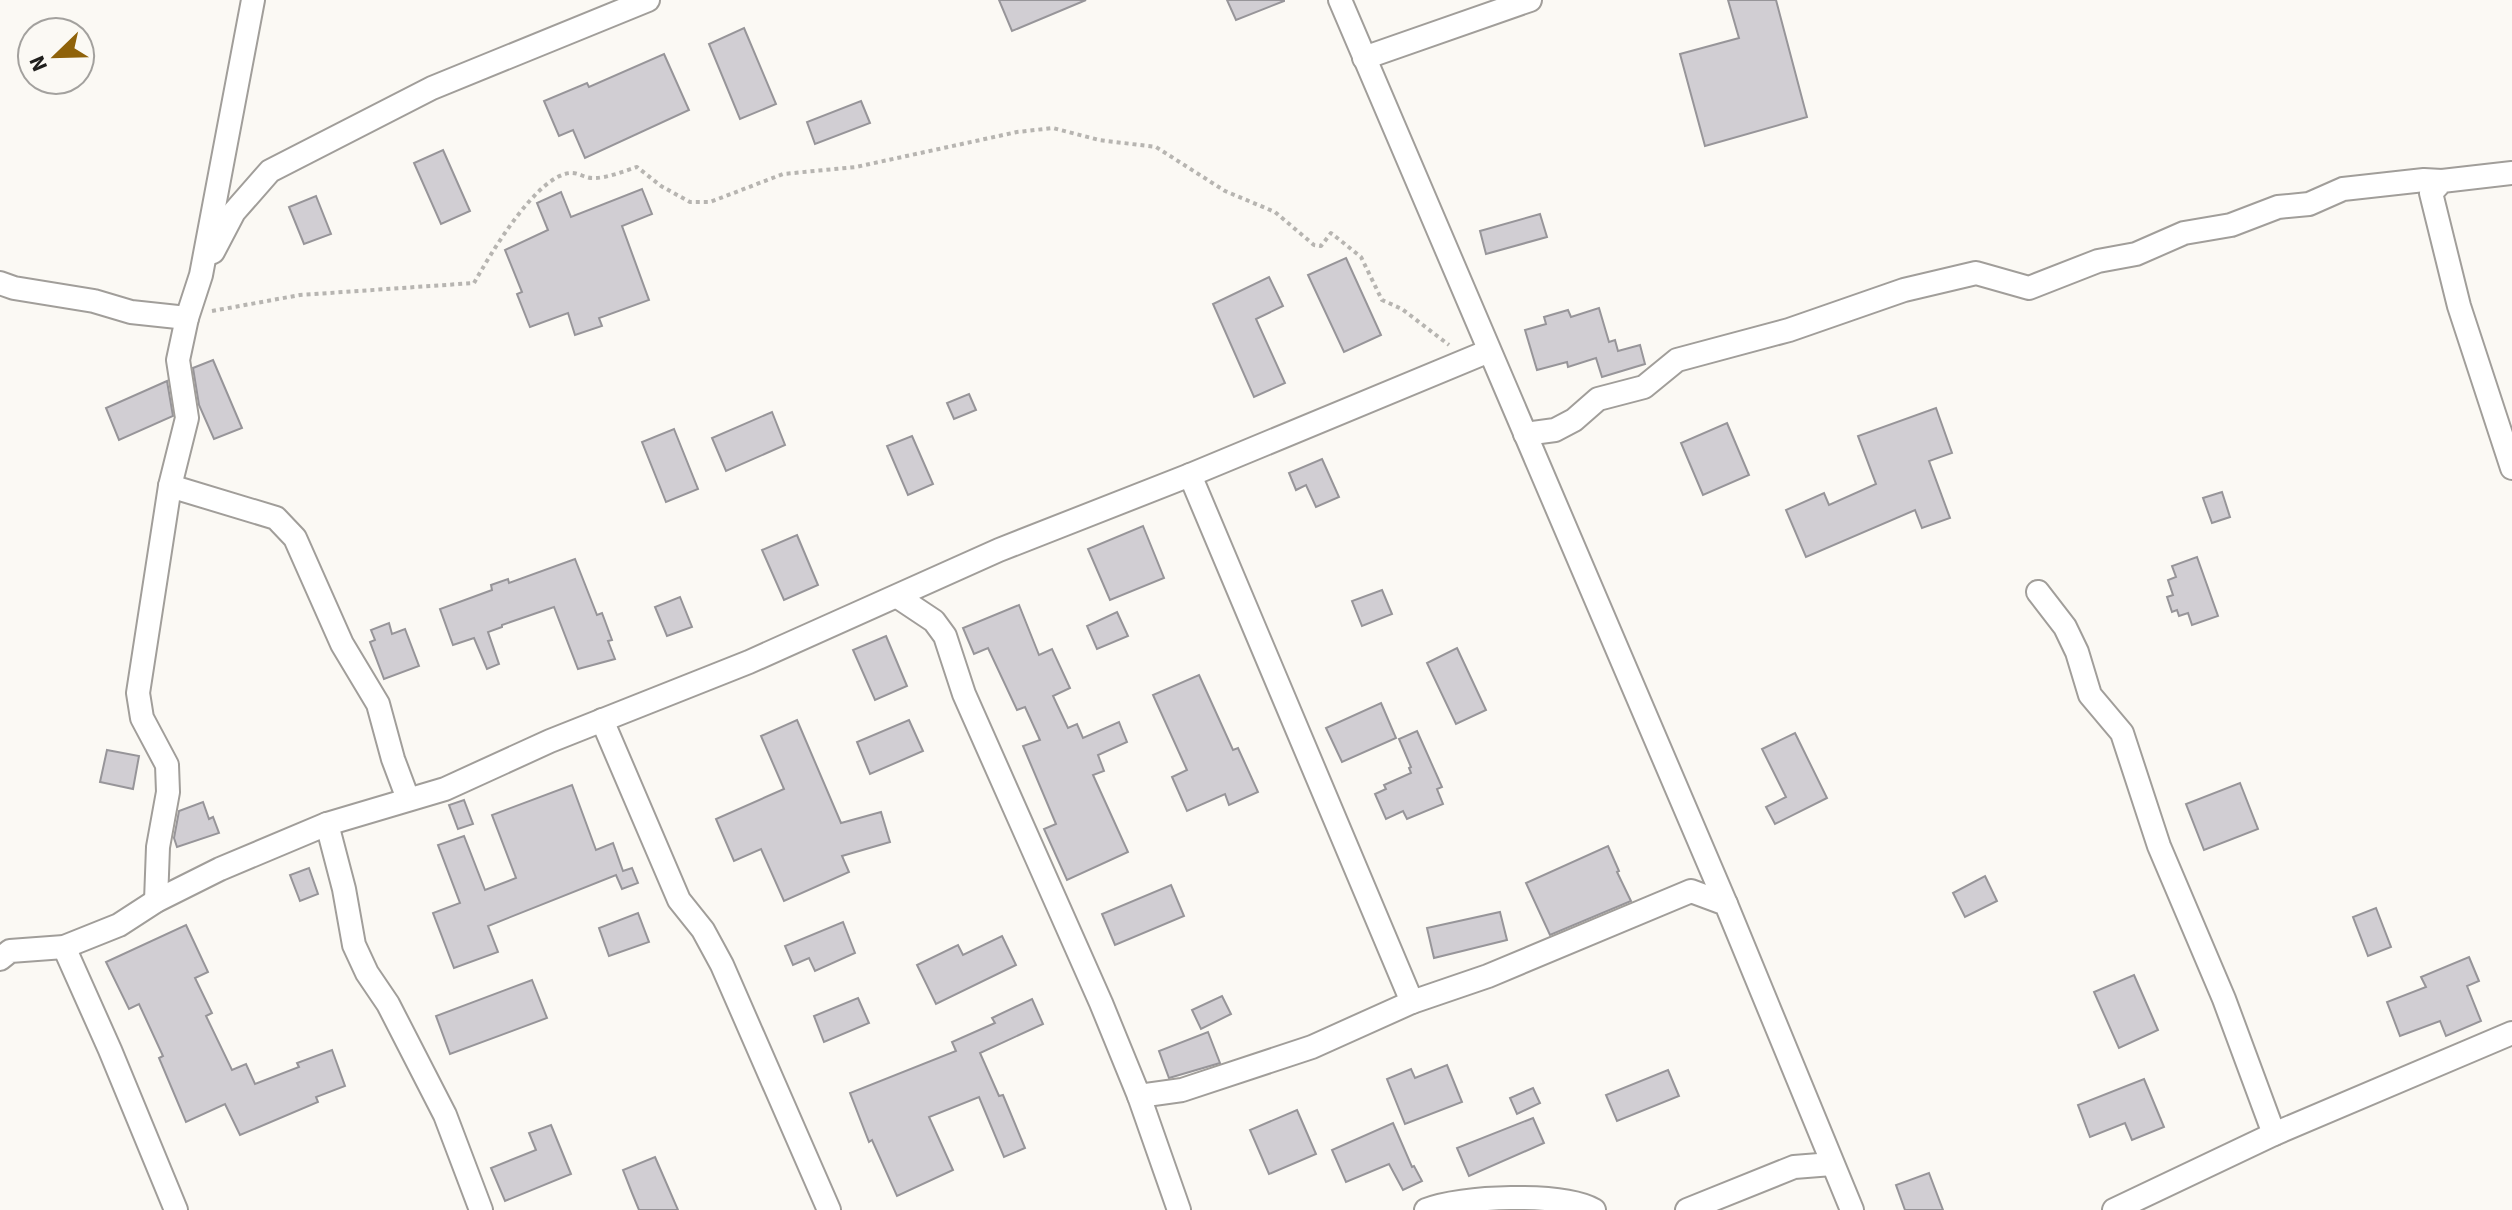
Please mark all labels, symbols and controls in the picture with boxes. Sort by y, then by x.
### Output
north arrow [16,16,96,96]
text: N [21,50,56,76]

